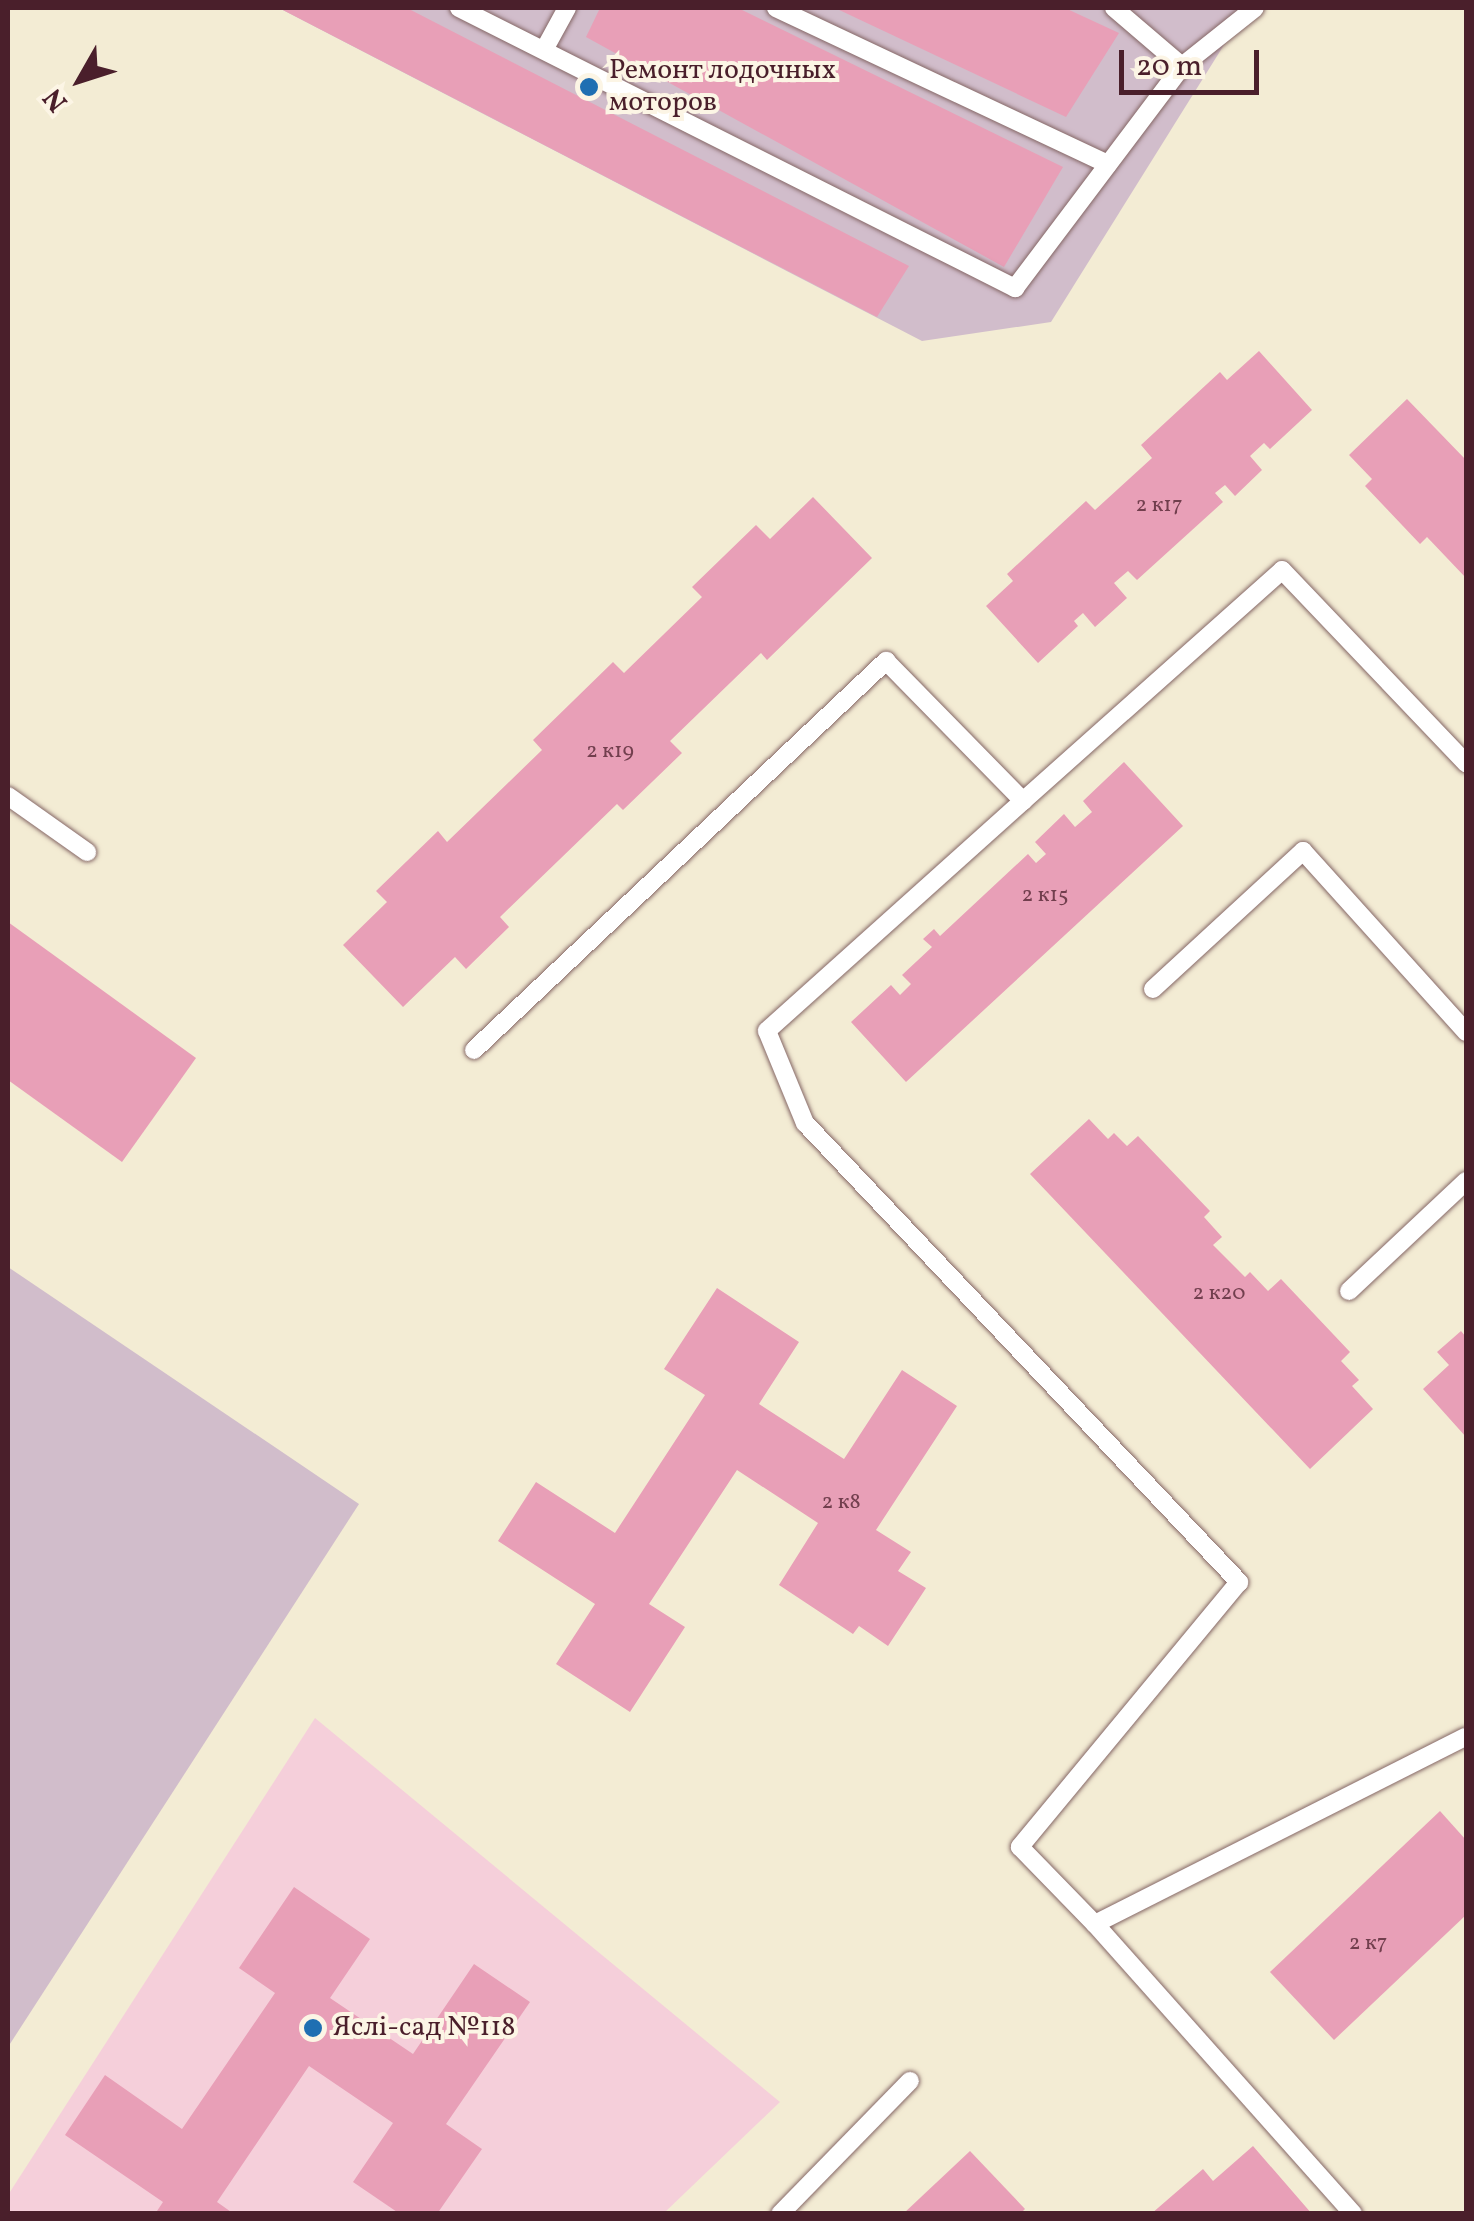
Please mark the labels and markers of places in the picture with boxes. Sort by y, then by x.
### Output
place label: Ремонт лодочных моторов [609,54,836,120]
marker: Ремонт лодочных моторов [578,76,600,98]
place label: Яслі-сад №118 [333,2011,516,2045]
marker: Яслі-сад №118 [302,2017,324,2039]

